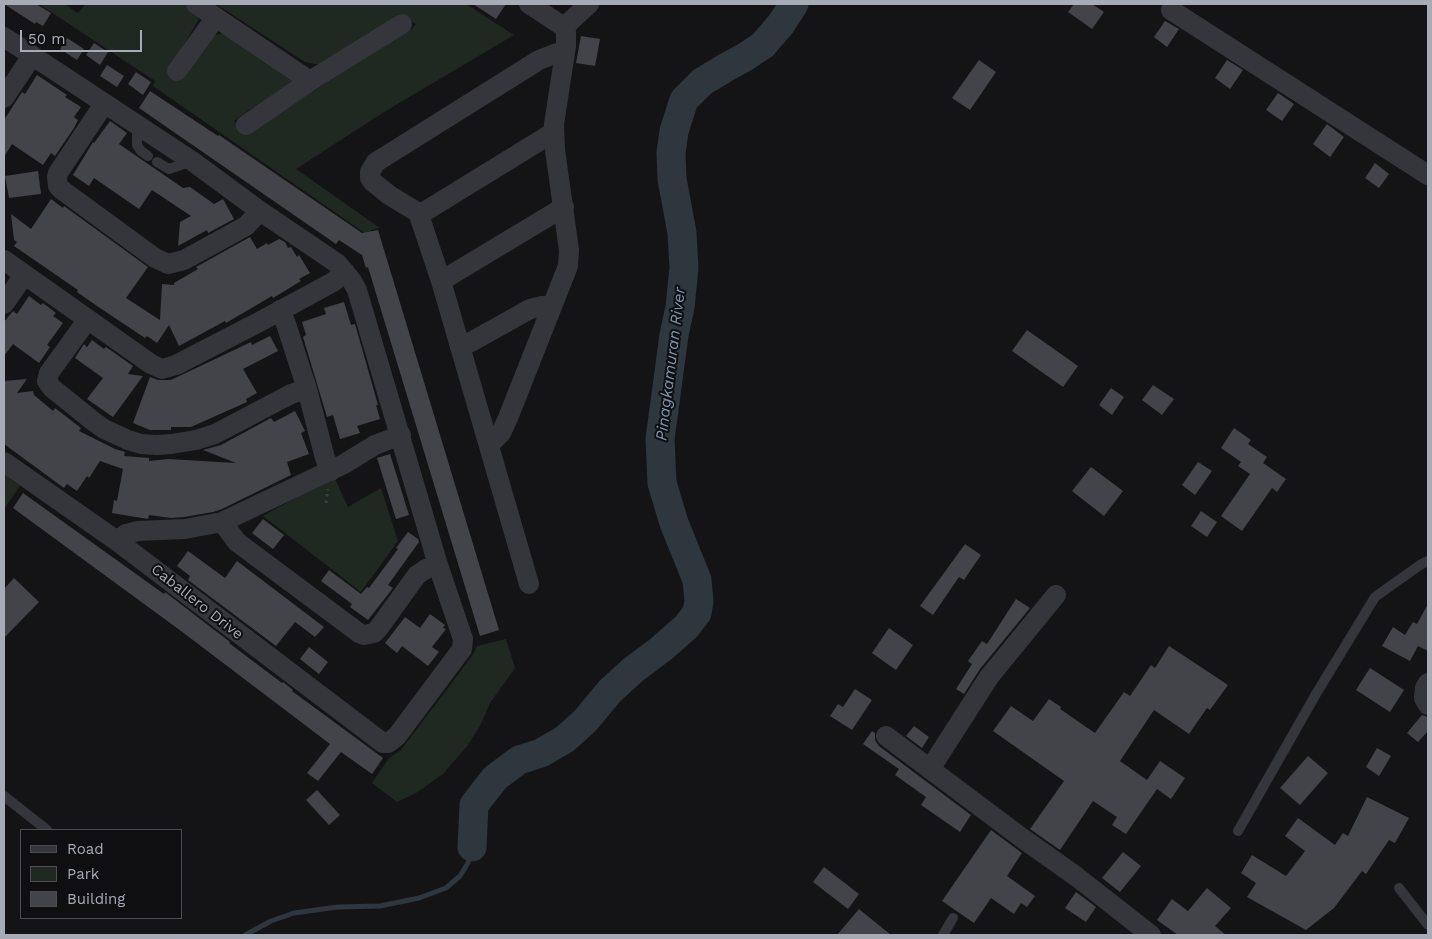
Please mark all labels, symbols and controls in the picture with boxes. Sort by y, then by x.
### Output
scale bar [22,20,145,52]
text: 50 m [28,30,65,48]
water label: Pinagkamuran River [652,286,690,442]
street label: Caballero Drive [147,560,247,644]
legend [20,829,182,919]
text: Road [67,840,104,858]
text: Park [67,865,99,883]
text: Building [67,890,125,908]

